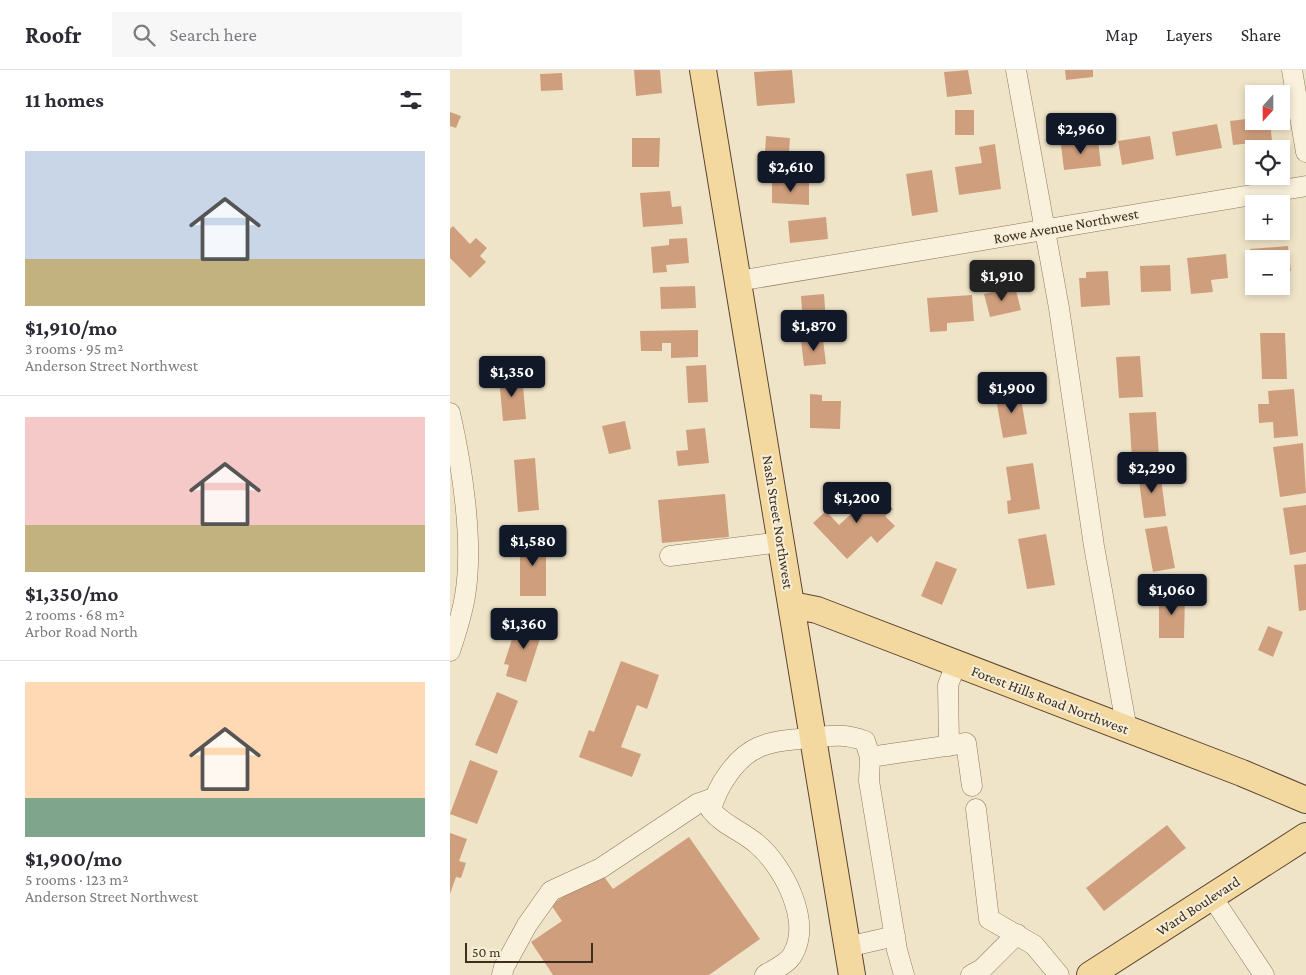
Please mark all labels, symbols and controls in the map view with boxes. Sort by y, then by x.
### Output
search box [112,12,462,57]
text: Roofr [25,21,82,48]
icon: search [130,21,158,49]
text: Search here [170,24,257,45]
text: Map [1105,25,1138,45]
text: Layers [1166,25,1213,45]
text: Share [1241,25,1281,45]
north arrow [1245,85,1290,130]
map controls [1245,85,1290,295]
icon: filters [397,86,425,114]
text: 11 homes [25,88,104,112]
pin: $2,960 [1040,112,1122,155]
text: $2,960 [1057,120,1105,137]
button: locate [1245,140,1290,185]
pin: $2,610 [750,150,832,193]
text: $2,610 [769,158,813,175]
icon: home [180,184,270,274]
button: + [1245,195,1290,240]
street label: Rowe Avenue Northwest [992,205,1141,247]
button: − [1245,250,1290,295]
pin: $1,910 [961,260,1043,302]
text: $1,910 [981,267,1023,284]
pin: $1,870 [773,310,855,352]
text: $1,910/mo [25,316,117,340]
text: $1,870 [792,317,836,334]
text: 3 rooms · 95 m² [25,340,123,357]
pin: $1,350 [471,356,553,398]
text: Anderson Street Northwest [25,357,198,374]
text: $1,350 [490,363,534,380]
pin: $1,900 [971,372,1053,414]
text: $1,900 [989,379,1035,396]
icon: home [180,449,270,539]
pin: $2,290 [1111,452,1193,494]
street label: Nash Street Northwest [760,454,797,591]
text: $2,290 [1128,459,1176,476]
pin: $1,200 [816,482,898,524]
text: $1,200 [834,489,880,506]
pin: $1,580 [492,524,574,567]
text: $1,580 [510,532,556,549]
pin: $1,060 [1131,574,1213,616]
text: $1,060 [1149,581,1195,598]
text: $1,350/mo [25,582,119,606]
text: 2 rooms · 68 m² [25,606,125,623]
pin: $1,360 [483,608,565,650]
text: $1,360 [502,615,546,632]
text: Arbor Road North [25,623,138,640]
street label: Forest Hills Road Northwest [969,663,1132,738]
icon: home [180,714,270,804]
text: $1,900/mo [25,847,122,871]
text: 5 rooms · 123 m² [25,871,128,888]
street label: Ward Boulevard [1153,873,1243,939]
text: Anderson Street Northwest [25,888,198,905]
scale bar [465,940,592,963]
text: 50 m [472,944,500,960]

